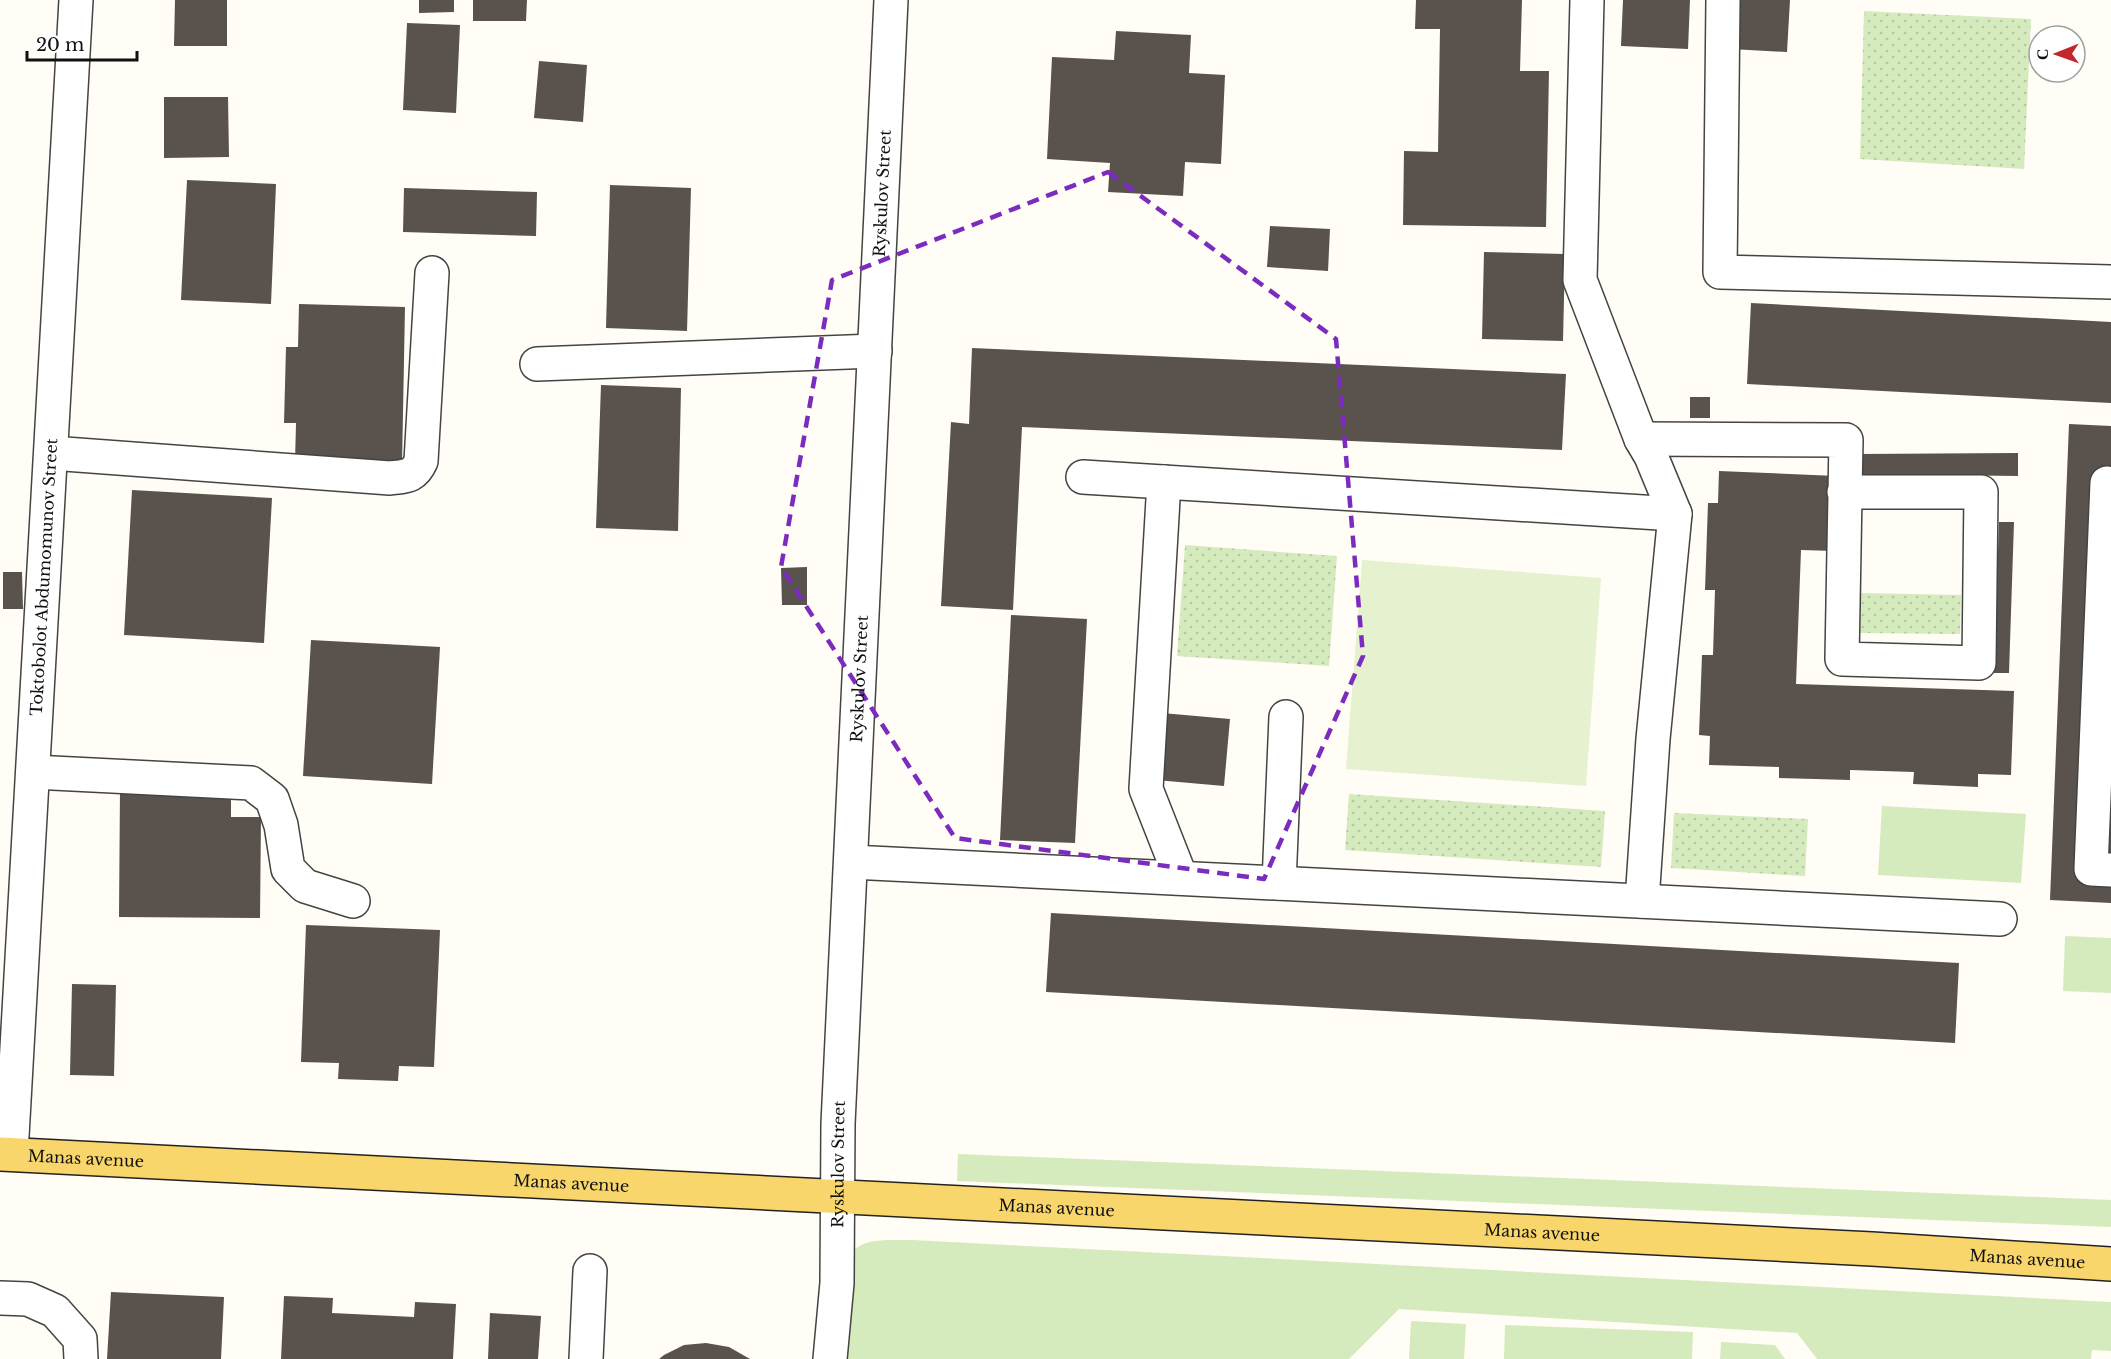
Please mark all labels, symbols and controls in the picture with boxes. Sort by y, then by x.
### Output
scale bar [27,24,136,62]
north arrow [2027,24,2087,84]
text: 20 m [36,34,84,56]
text: С [2032,48,2052,60]
street label: Ryskulov Street [869,129,895,257]
street label: Toktobolot Abdumomunov Street [26,438,61,716]
street label: Ryskulov Street [846,615,872,743]
street label: Ryskulov Street [827,1100,849,1228]
street label: Manas avenue [27,1145,144,1171]
street label: Manas avenue [513,1170,630,1196]
street label: Manas avenue [998,1195,1115,1221]
street label: Manas avenue [1483,1219,1601,1245]
street label: Manas avenue [1969,1245,2086,1272]

